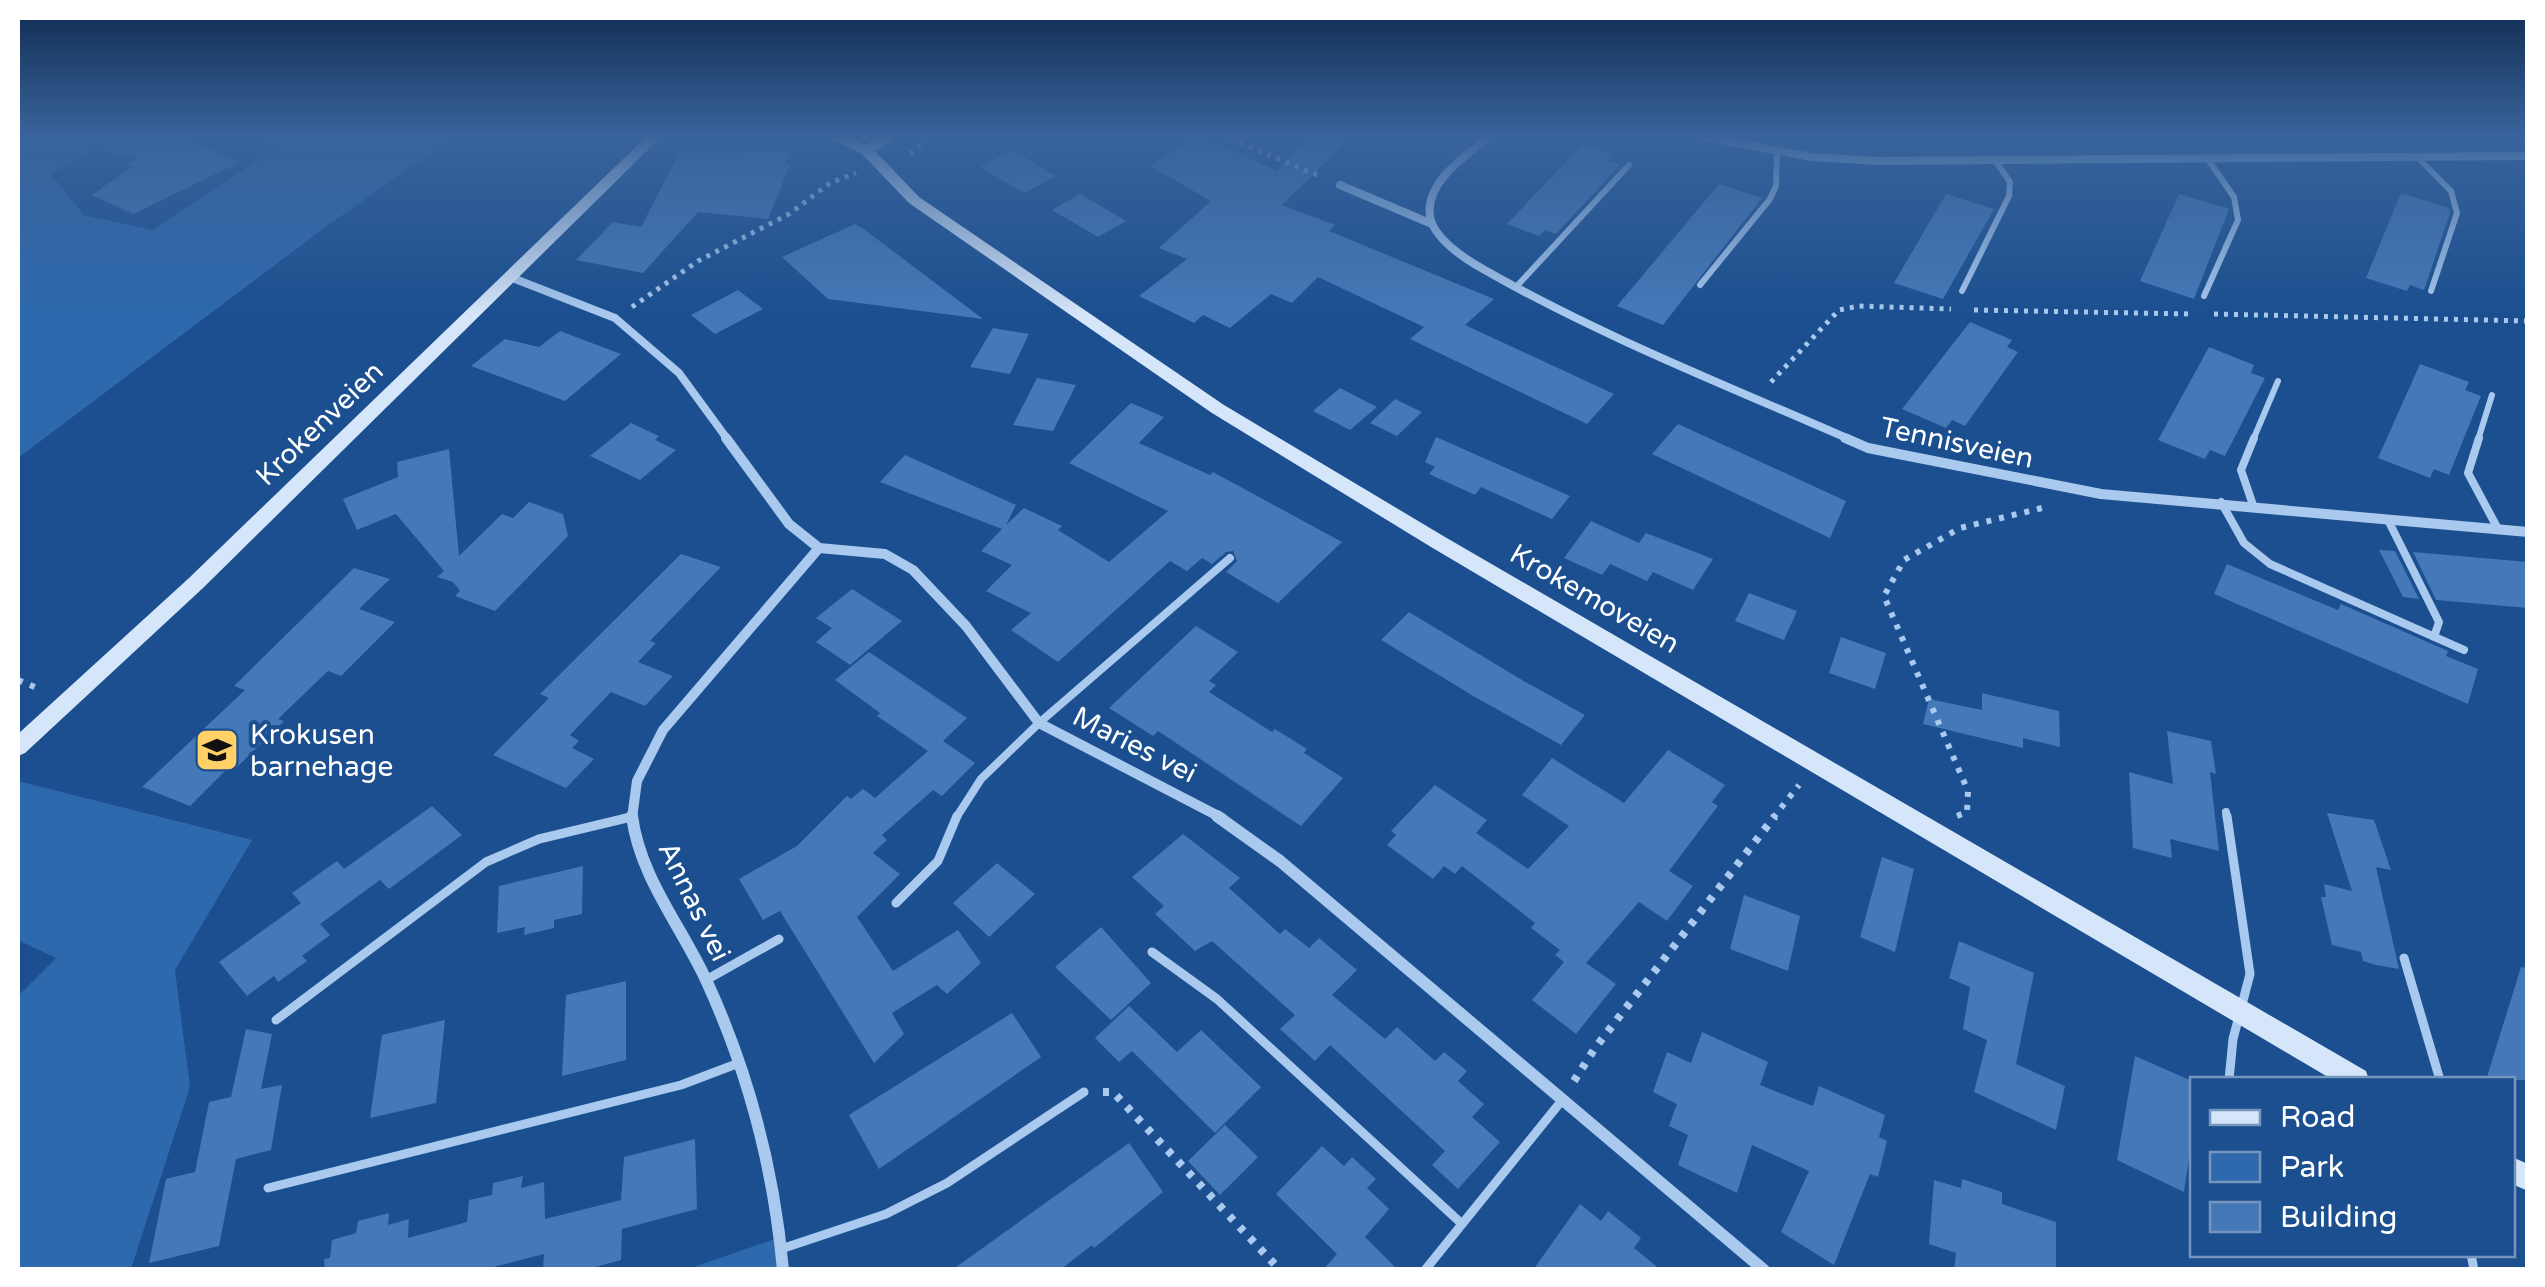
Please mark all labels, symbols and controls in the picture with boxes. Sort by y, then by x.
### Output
street label: Krokenveien [249,354,391,493]
street label: Tennisveien [1877,410,2037,476]
street label: Krokemoveien [1504,537,1685,661]
street label: Maries vei [1067,699,1202,791]
place label: Krokusen barnehage [250,718,393,784]
school or university icon: Krokusen barnehage [194,727,240,773]
street label: Annas vei [651,836,738,967]
legend [2190,1077,2515,1257]
text: Road [2280,1099,2355,1136]
text: Park [2280,1149,2344,1186]
text: Building [2280,1199,2397,1236]

